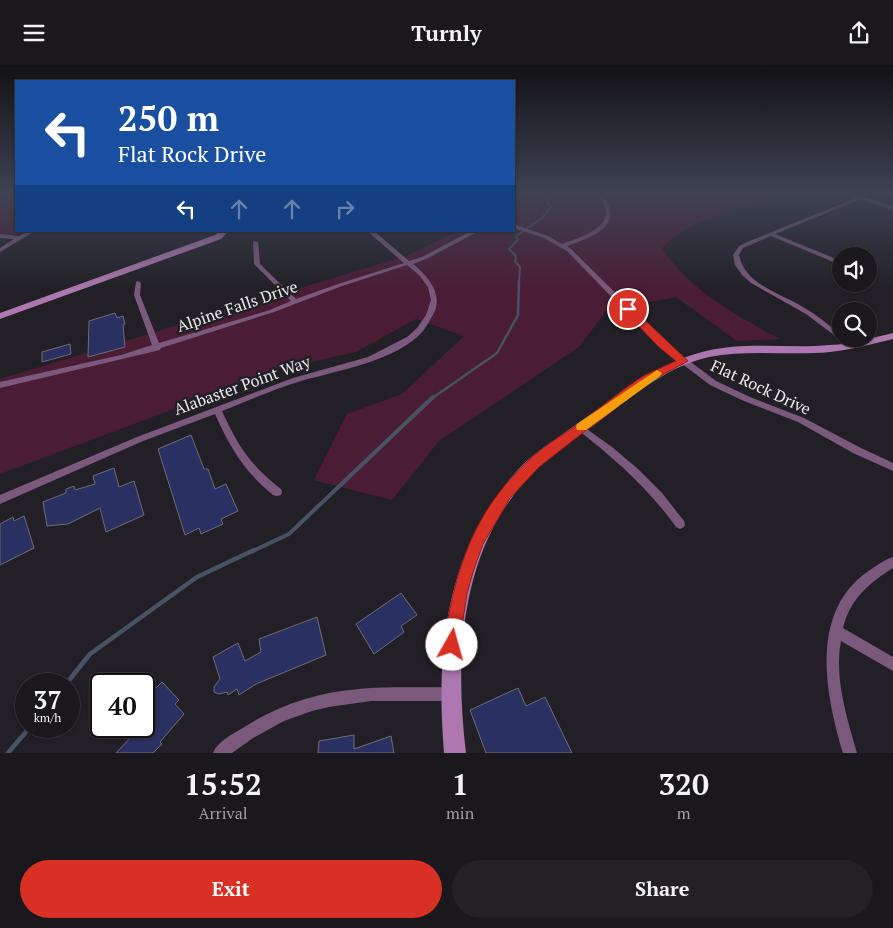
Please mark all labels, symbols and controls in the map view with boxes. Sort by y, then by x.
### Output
text: Turnly [411,18,482,47]
icon: menu [20,19,48,47]
icon: share [845,19,873,47]
text: 250 m [118,95,219,141]
icon: left [35,100,100,165]
text: Flat Rock Drive [118,139,266,168]
icon: left [172,195,200,223]
icon: ahead [225,195,253,223]
icon: ahead [278,195,306,223]
icon: right [331,195,359,223]
map controls [832,247,877,347]
button: sound [832,247,877,292]
street label: Alpine Falls Drive [174,275,300,337]
pin [607,288,649,330]
icon: arrive [614,295,642,323]
button: search [832,302,877,347]
street label: Alabaster Point Way [171,350,314,420]
street label: Flat Rock Drive [707,354,815,420]
position arrow [425,618,477,670]
speed limit sign: 40 [90,673,155,738]
text: 37 [33,683,62,716]
text: km/h [34,710,61,725]
text: 15:52 [184,764,262,804]
text: 1 [452,764,469,804]
text: 320 [658,764,709,804]
text: Arrival [198,802,248,824]
text: min [446,802,474,824]
text: m [677,802,690,824]
button: Exit [20,860,442,918]
button: Share [452,860,873,918]

